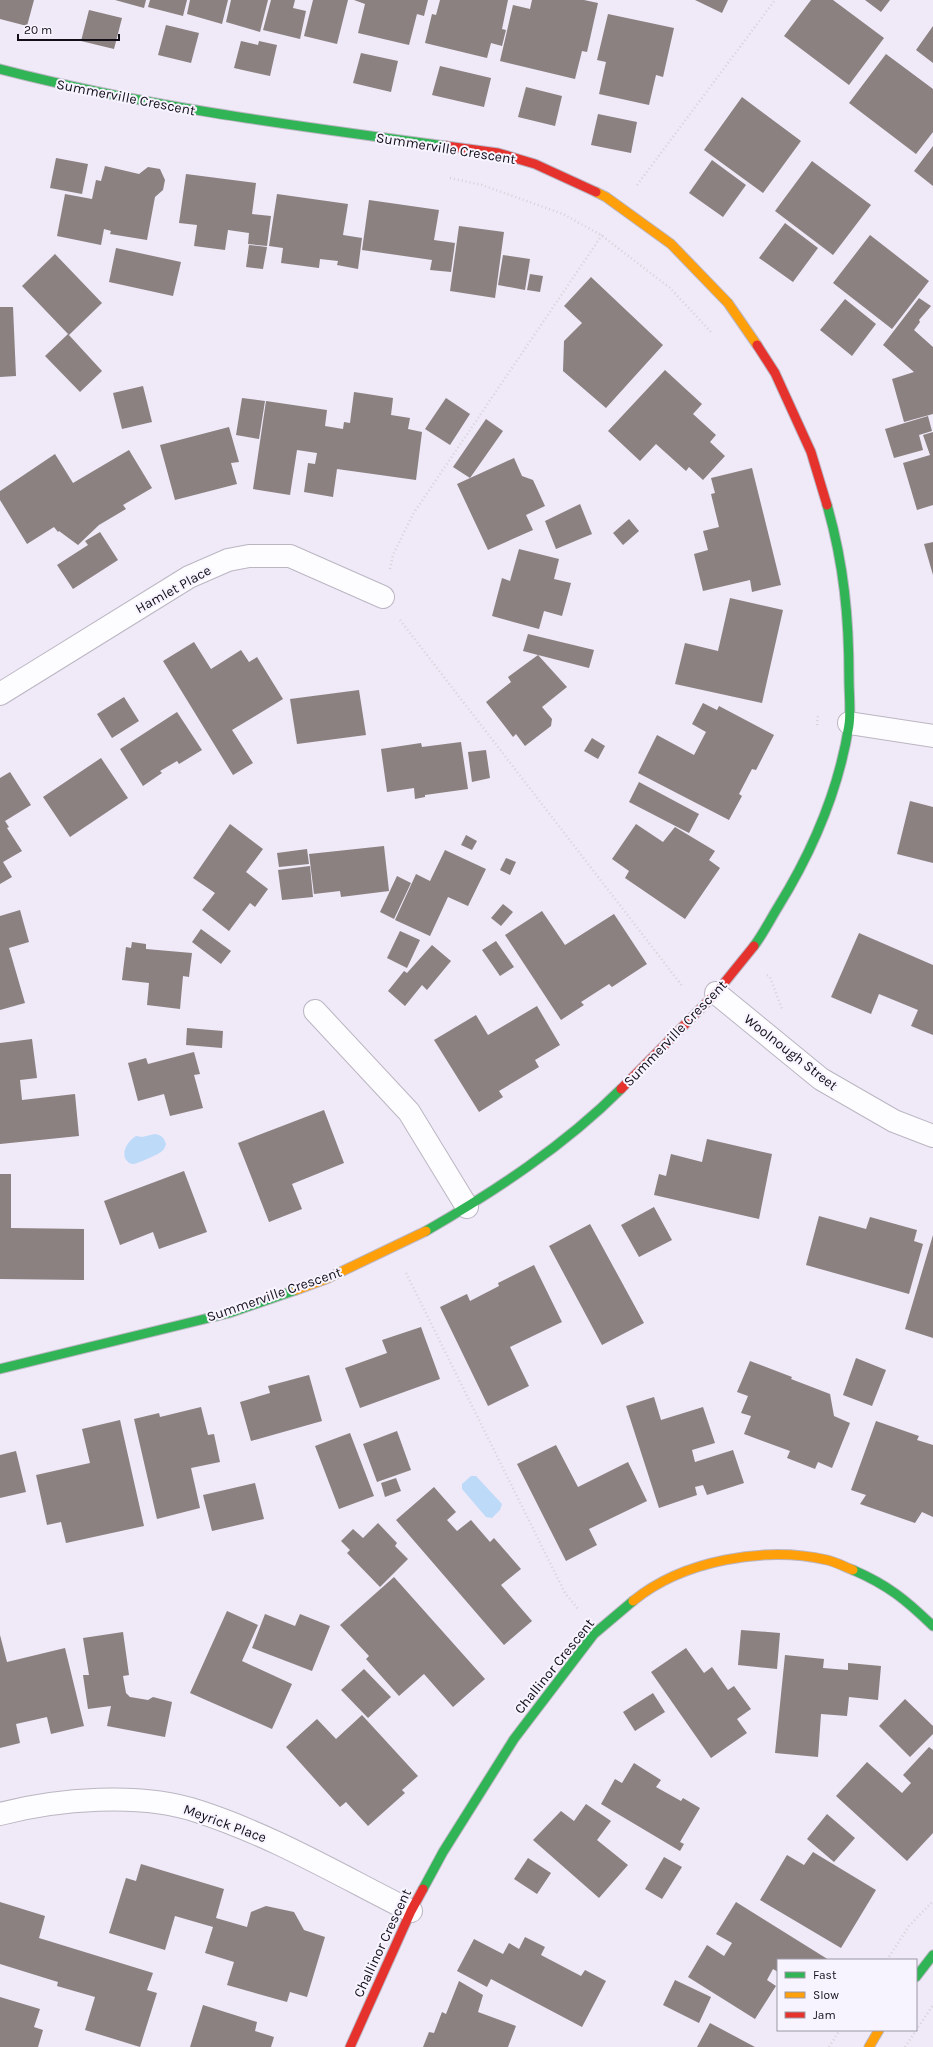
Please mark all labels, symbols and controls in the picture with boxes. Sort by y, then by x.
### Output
scale bar [18,16,119,42]
text: 20 m [24,23,52,37]
street label: Summerville Crescent [55,76,197,119]
street label: Summerville Crescent [375,129,517,168]
street label: Hamlet Place [133,562,214,617]
street label: Summerville Crescent [620,977,731,1090]
street label: Woolnough Street [741,1011,841,1094]
street label: Summerville Crescent [205,1263,344,1326]
street label: Challinor Crescent [511,1615,598,1717]
street label: Meyrick Place [181,1801,269,1846]
street label: Challinor Crescent [350,1886,415,2000]
legend [777,1959,917,2031]
text: Fast [813,1968,837,1982]
text: Slow [813,1988,839,2002]
text: Jam [813,2008,836,2022]

